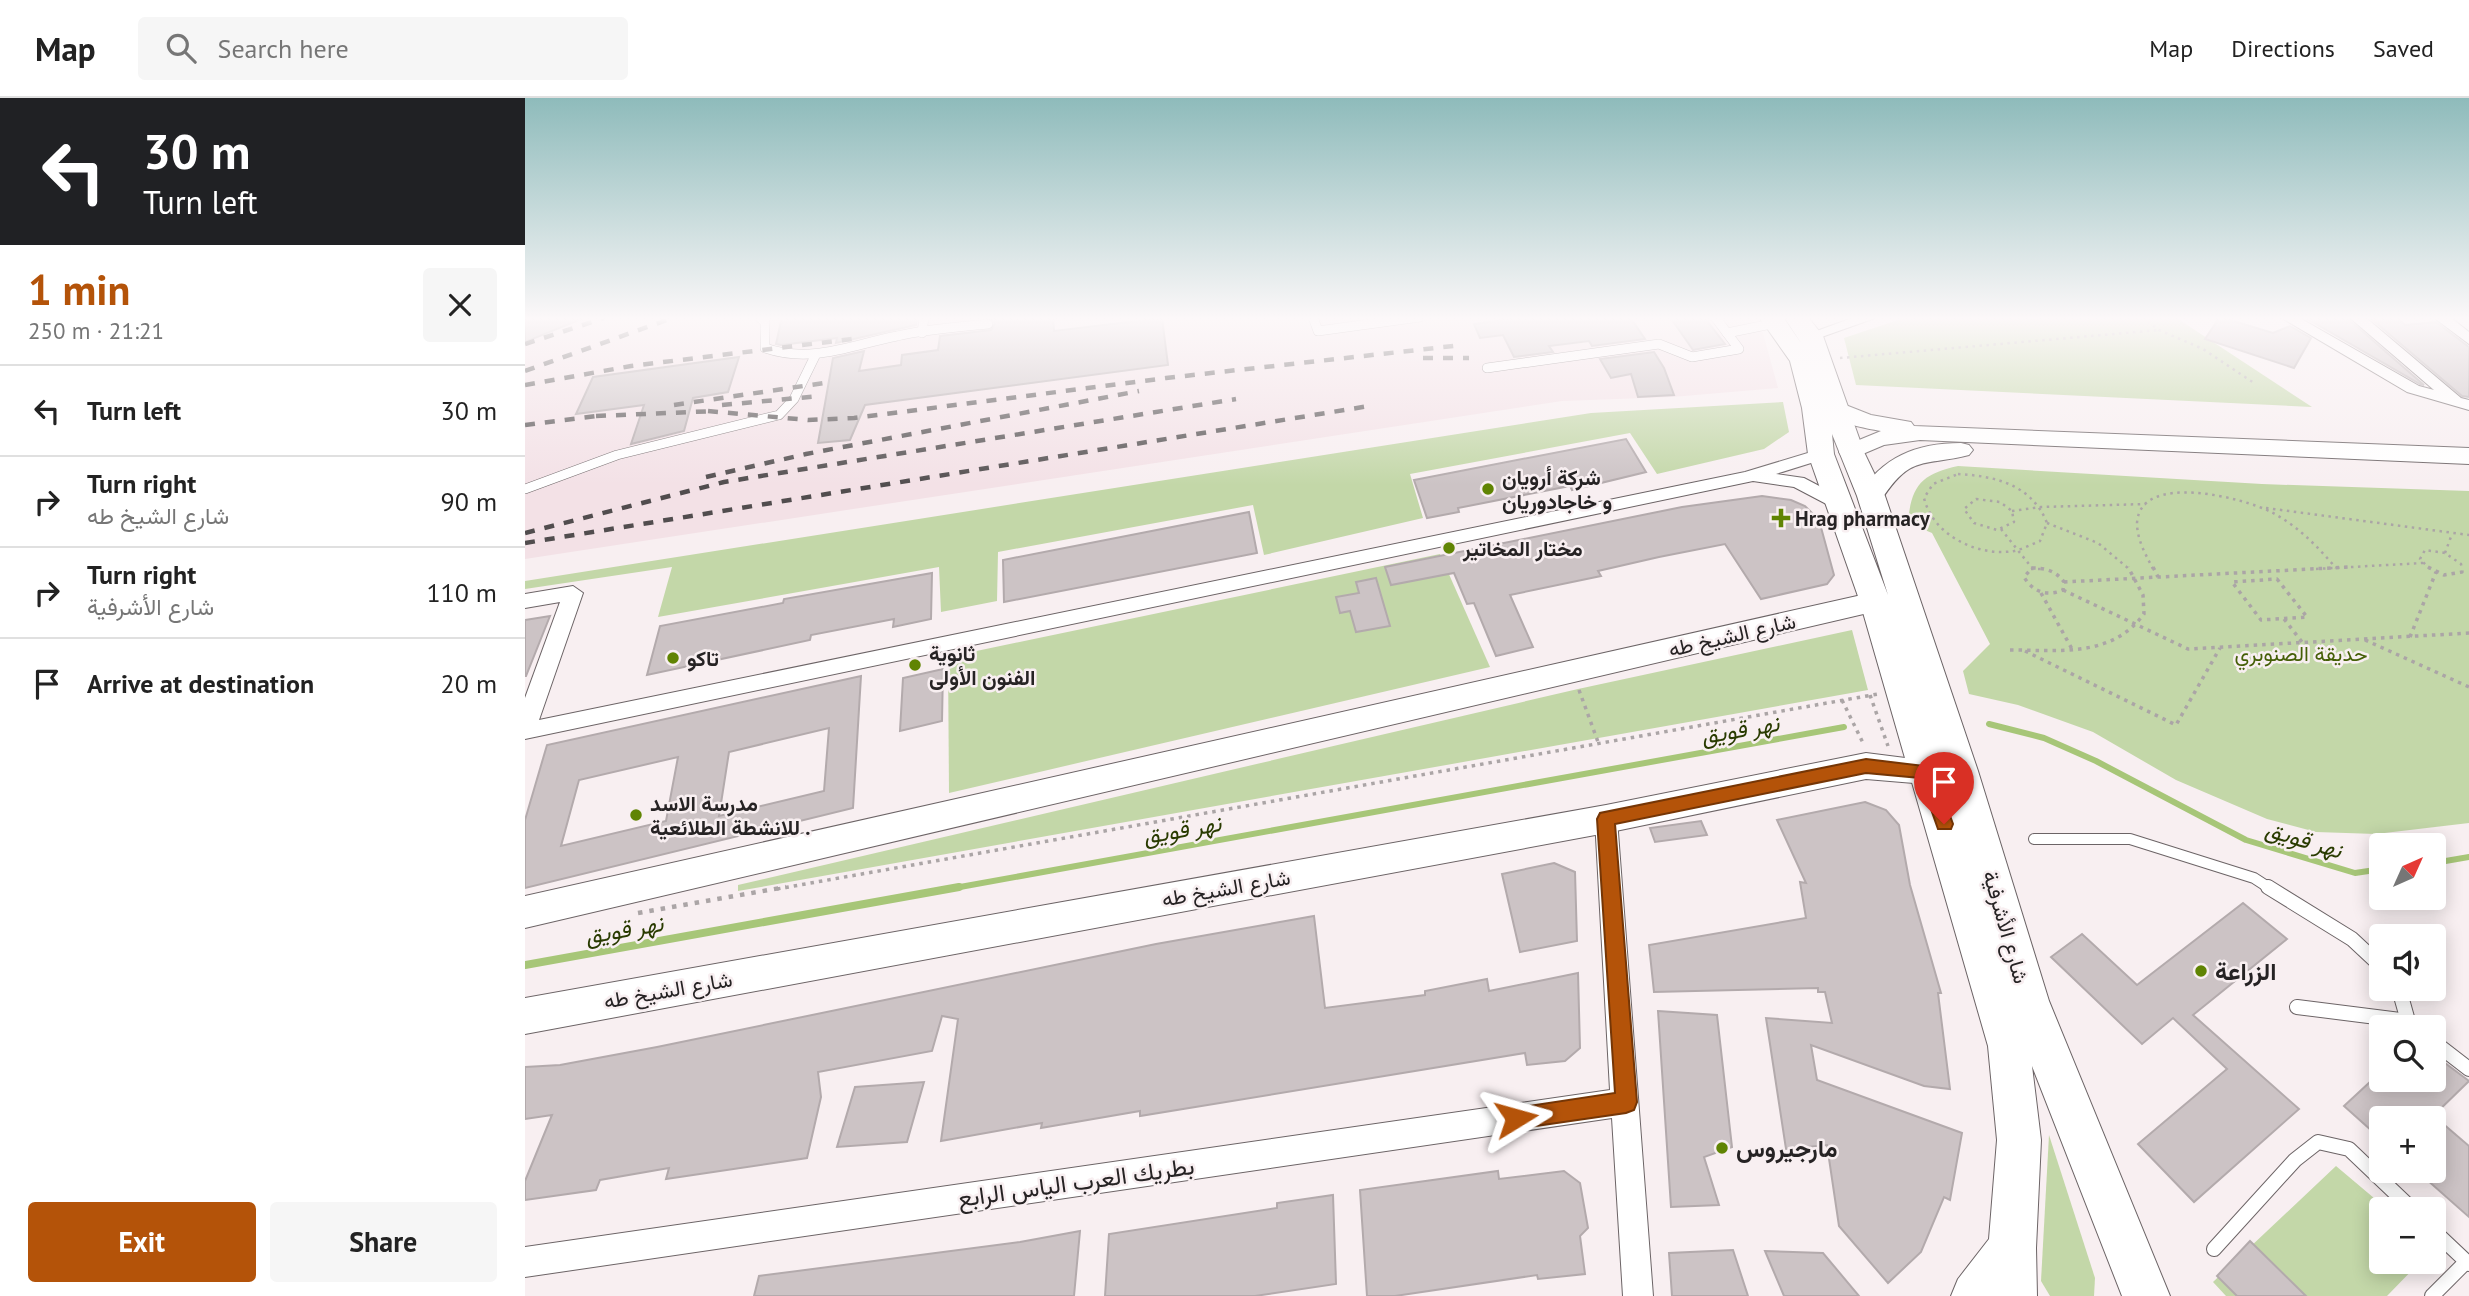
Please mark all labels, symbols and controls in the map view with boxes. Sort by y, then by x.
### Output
search box [138,17,628,80]
text: Map [35,27,96,70]
icon: search [162,29,200,67]
text: Search here [218,32,349,65]
text: Map [2149,33,2193,64]
text: Directions [2231,33,2335,64]
text: Saved [2373,33,2434,64]
text: 30 m [143,119,250,183]
icon: left [28,126,119,217]
text: Turn left [143,181,258,223]
text: 1 min [28,262,130,317]
button: close [423,268,497,342]
text: 250 m · 21:21 [28,316,164,345]
icon: left [28,392,66,430]
text: Turn left [87,394,181,427]
text: 30 m [441,394,497,427]
place label: شركة أرويان و خاجادوريان [1502,464,1612,515]
text: Turn right [87,467,196,500]
marker: شركة أرويان و خاجادوريان [1480,481,1496,497]
icon: right [28,483,66,521]
text: 90 m [441,485,497,518]
text: شارع الشيخ طه [87,501,229,530]
place label: Hrag pharmacy [1795,505,1931,532]
marker: Hrag pharmacy [1773,510,1789,526]
place label: مختار المخاتير [1462,535,1583,562]
marker: مختار المخاتير [1441,540,1457,556]
text: Turn right [87,558,196,591]
icon: right [28,574,66,612]
text: 110 m [426,576,497,609]
text: شارع الأشرفية [87,592,214,621]
street label: شارع الشيخ طه [1666,607,1799,664]
place label: ثانوية الفنون الأولى [929,640,1035,691]
park label: حديقة الصنوبري [2234,640,2368,671]
place label: تاكو [687,645,719,672]
marker: تاكو [665,650,681,666]
marker: ثانوية الفنون الأولى [907,657,923,673]
icon: arrive [28,665,66,703]
text: Arrive at destination [87,667,314,700]
text: 20 m [441,667,497,700]
water label: نهر قويق [1699,708,1783,751]
pin [1914,752,1974,824]
icon: arrive [1925,763,1963,801]
place label: مدرسة الاسد للانشطة الطلائعية . [650,790,810,841]
marker: مدرسة الاسد للانشطة الطلائعية . [628,807,644,823]
water label: نهر قويق [1141,808,1225,851]
water label: نهر قويق [2262,814,2347,866]
north arrow [2369,833,2447,910]
map controls [2369,833,2446,1274]
street label: شارع الشيخ طه [1160,863,1292,914]
street label: شارع الأشرفية [1976,868,2035,987]
water label: نهر قويق [583,908,667,951]
button: sound [2369,924,2446,1001]
place label: الزراعة [2215,956,2276,987]
marker: الزراعة [2193,963,2209,979]
street label: شارع الشيخ طه [602,965,734,1016]
button: search [2369,1015,2446,1092]
position arrow [1479,1081,1553,1155]
button: + [2369,1106,2446,1183]
place label: مارجيروس [1736,1133,1837,1164]
marker: مارجيروس [1714,1140,1730,1156]
street label: بطريك العرب الياس الرابع [956,1150,1197,1216]
button: − [2369,1197,2446,1274]
button: Exit [28,1202,256,1282]
button: Share [270,1202,497,1282]

